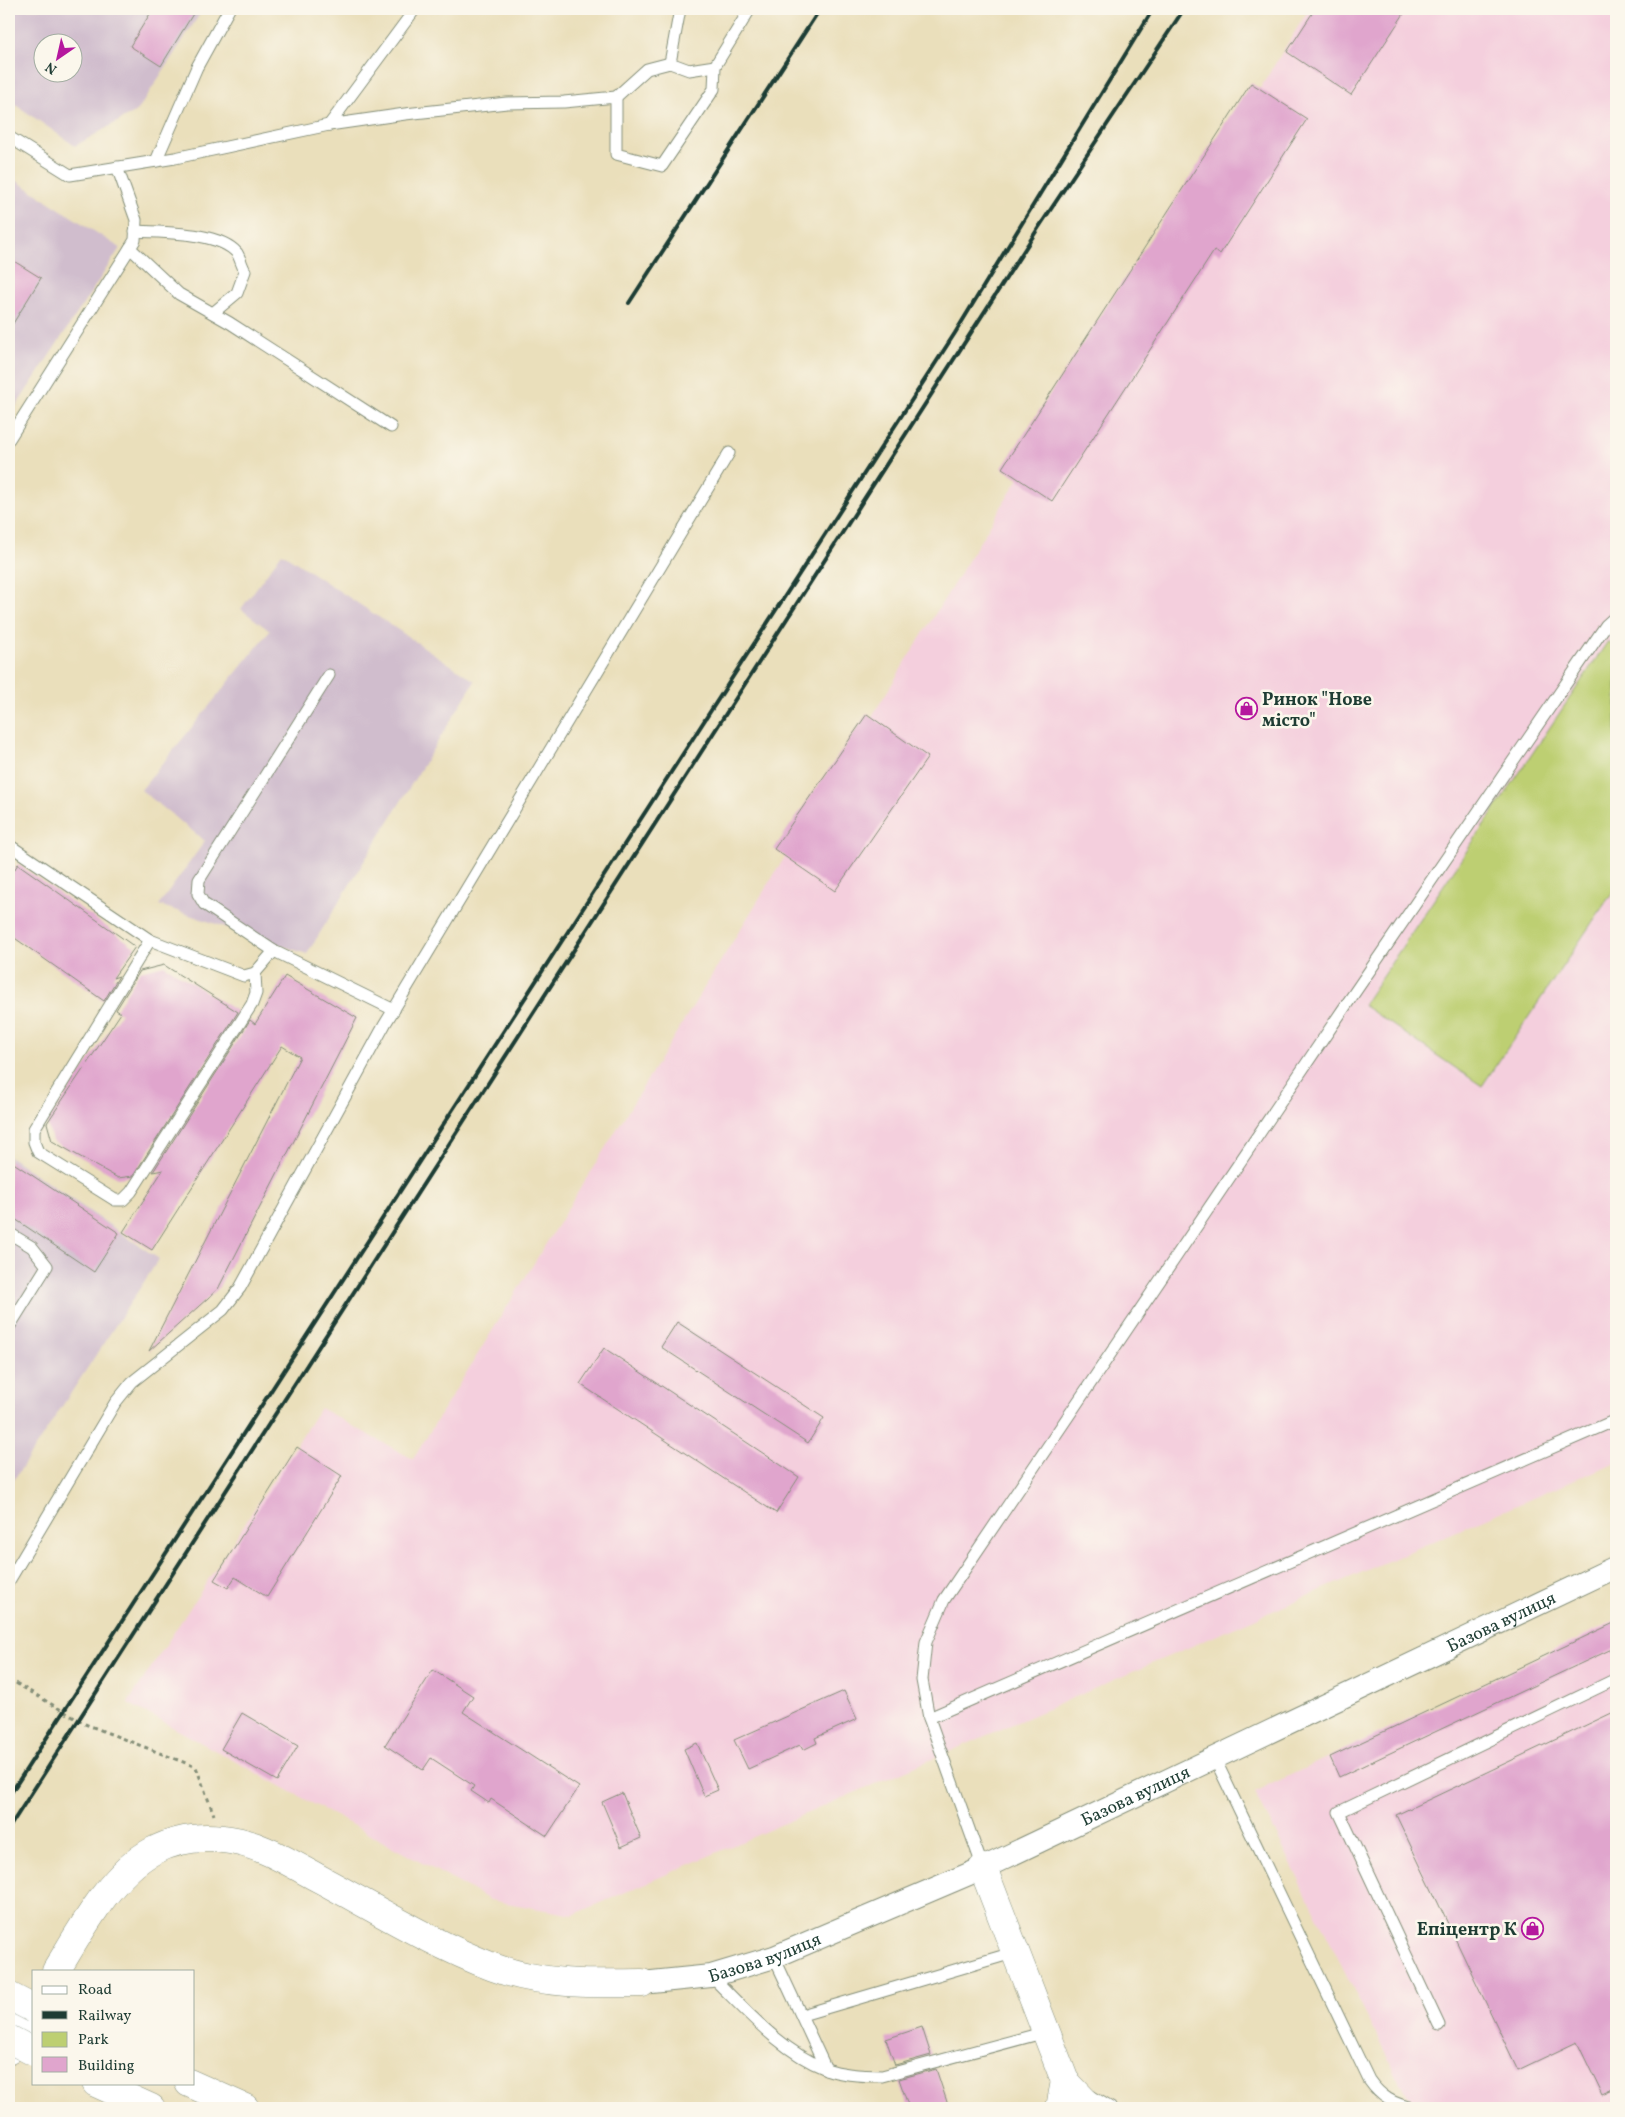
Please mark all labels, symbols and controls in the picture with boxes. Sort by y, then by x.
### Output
north arrow [32,32,82,82]
text: N [42,57,61,78]
place label: Ринок "Нове місто" [1262,688,1372,734]
shop icon: Ринок "Нове місто" [1234,697,1258,721]
street label: Базова вулиця [1443,1586,1560,1660]
street label: Базова вулиця [1077,1760,1195,1834]
shop icon: Епіцентр К [1521,1917,1545,1941]
place label: Епіцентр К [1417,1918,1517,1943]
street label: Базова вулиця [706,1927,825,1990]
legend [32,1970,195,2084]
text: Road [78,1980,112,2001]
text: Railway [78,2006,131,2027]
text: Park [78,2030,109,2051]
text: Building [78,2056,135,2077]

